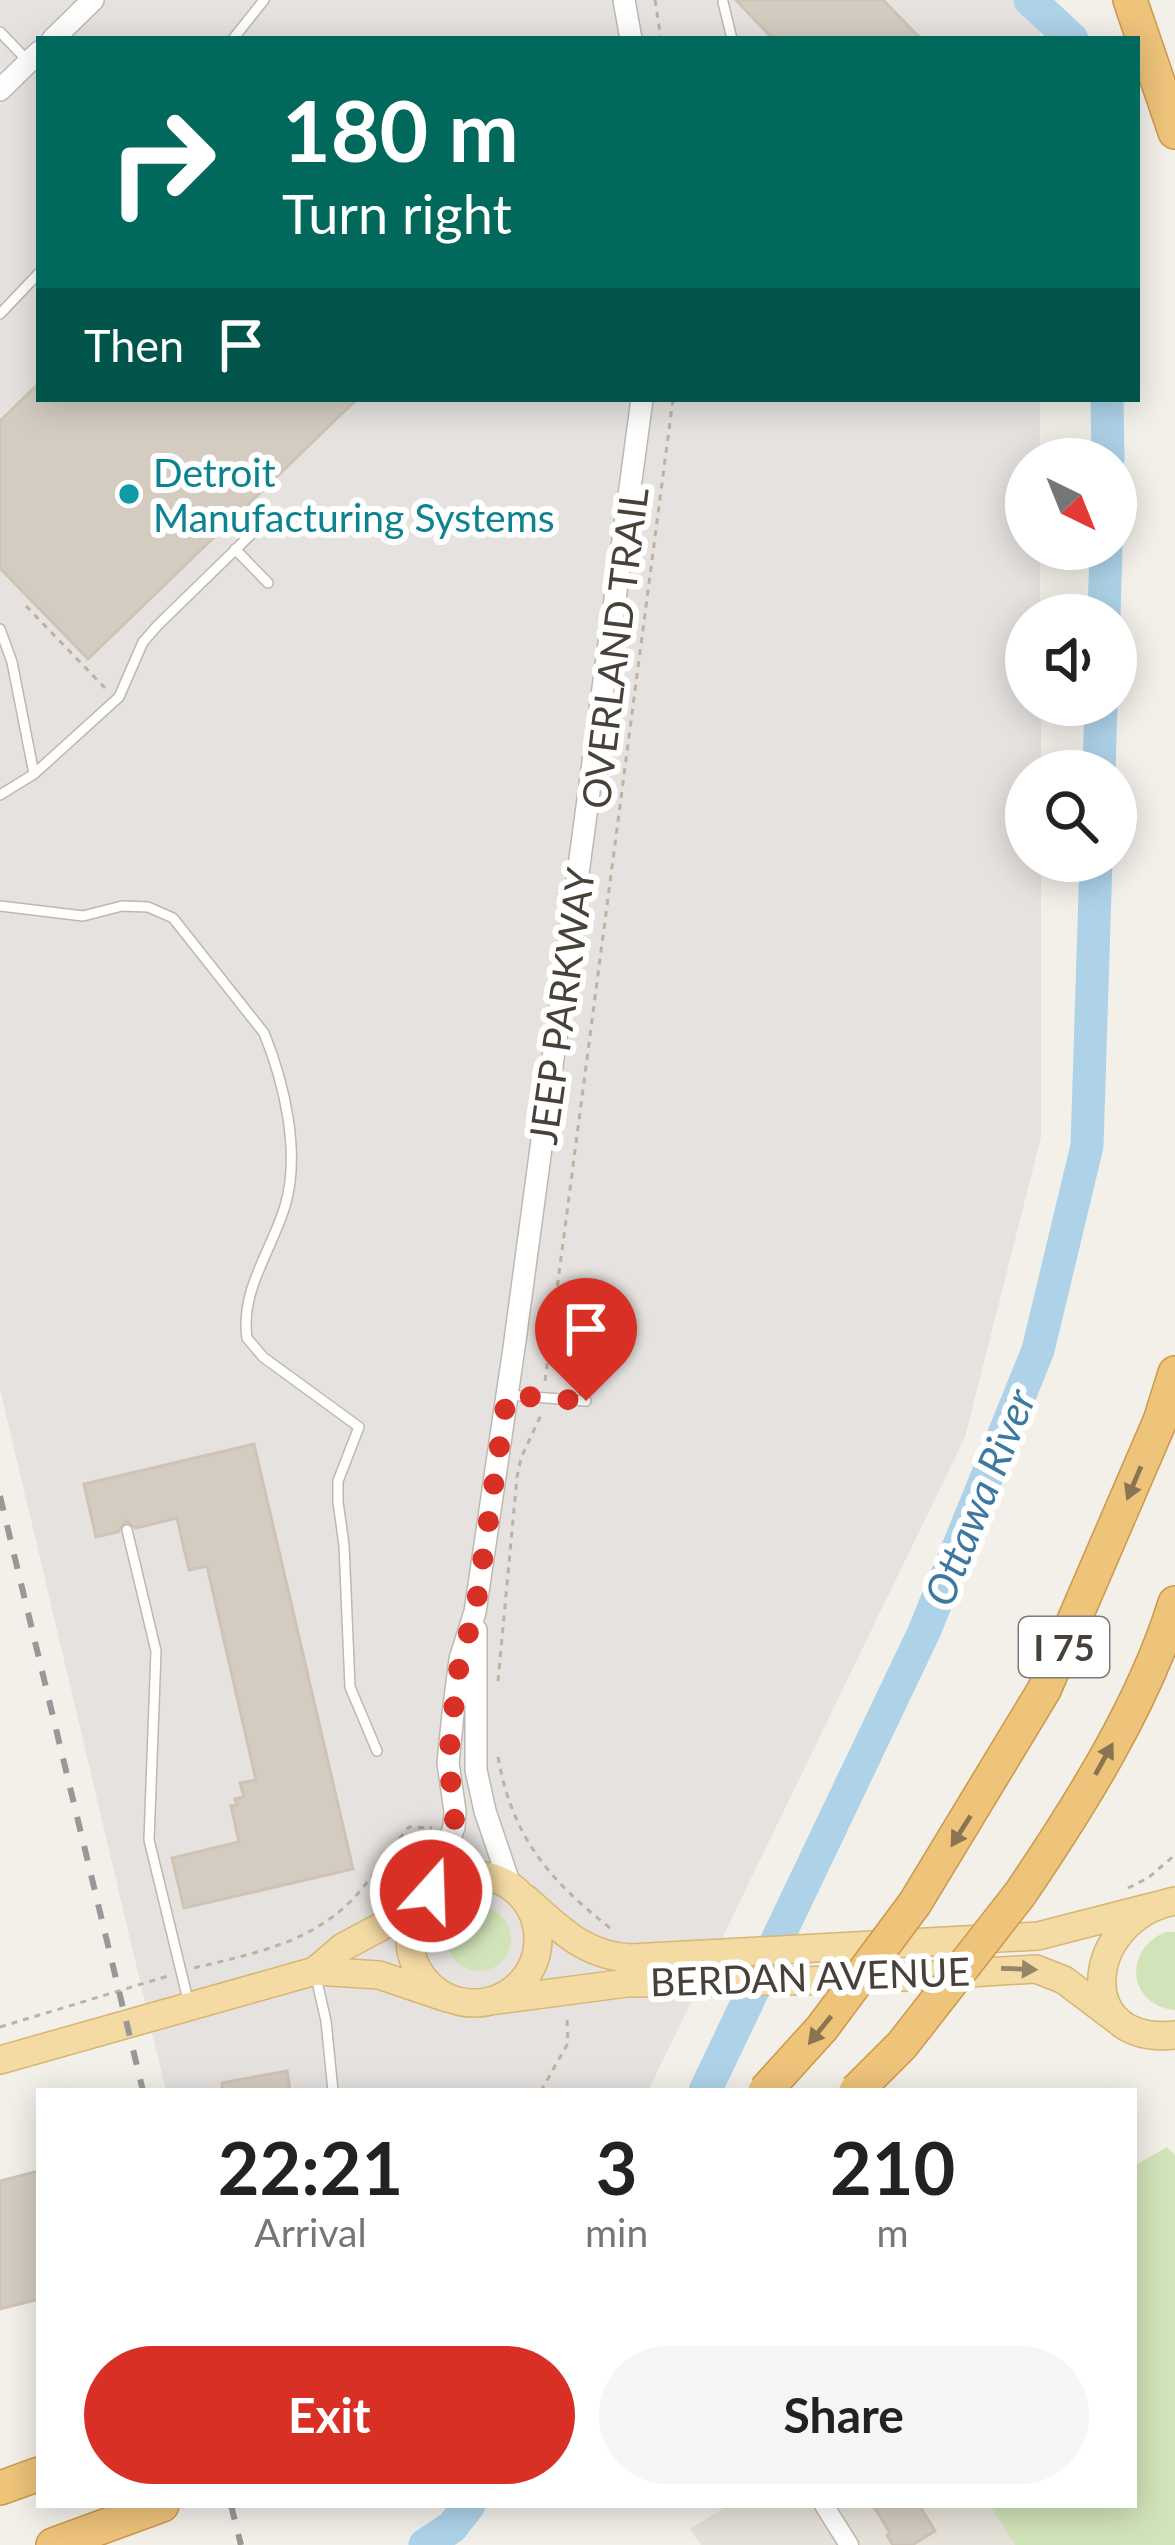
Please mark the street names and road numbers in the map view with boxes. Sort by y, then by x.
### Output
street label: OVERLAND TRAIL [571,485,657,811]
street label: JEEP PARKWAY [519,864,603,1147]
road number: I 75 [1019,1617,1109,1677]
street label: BERDAN AVENUE [649,1947,971,2005]

